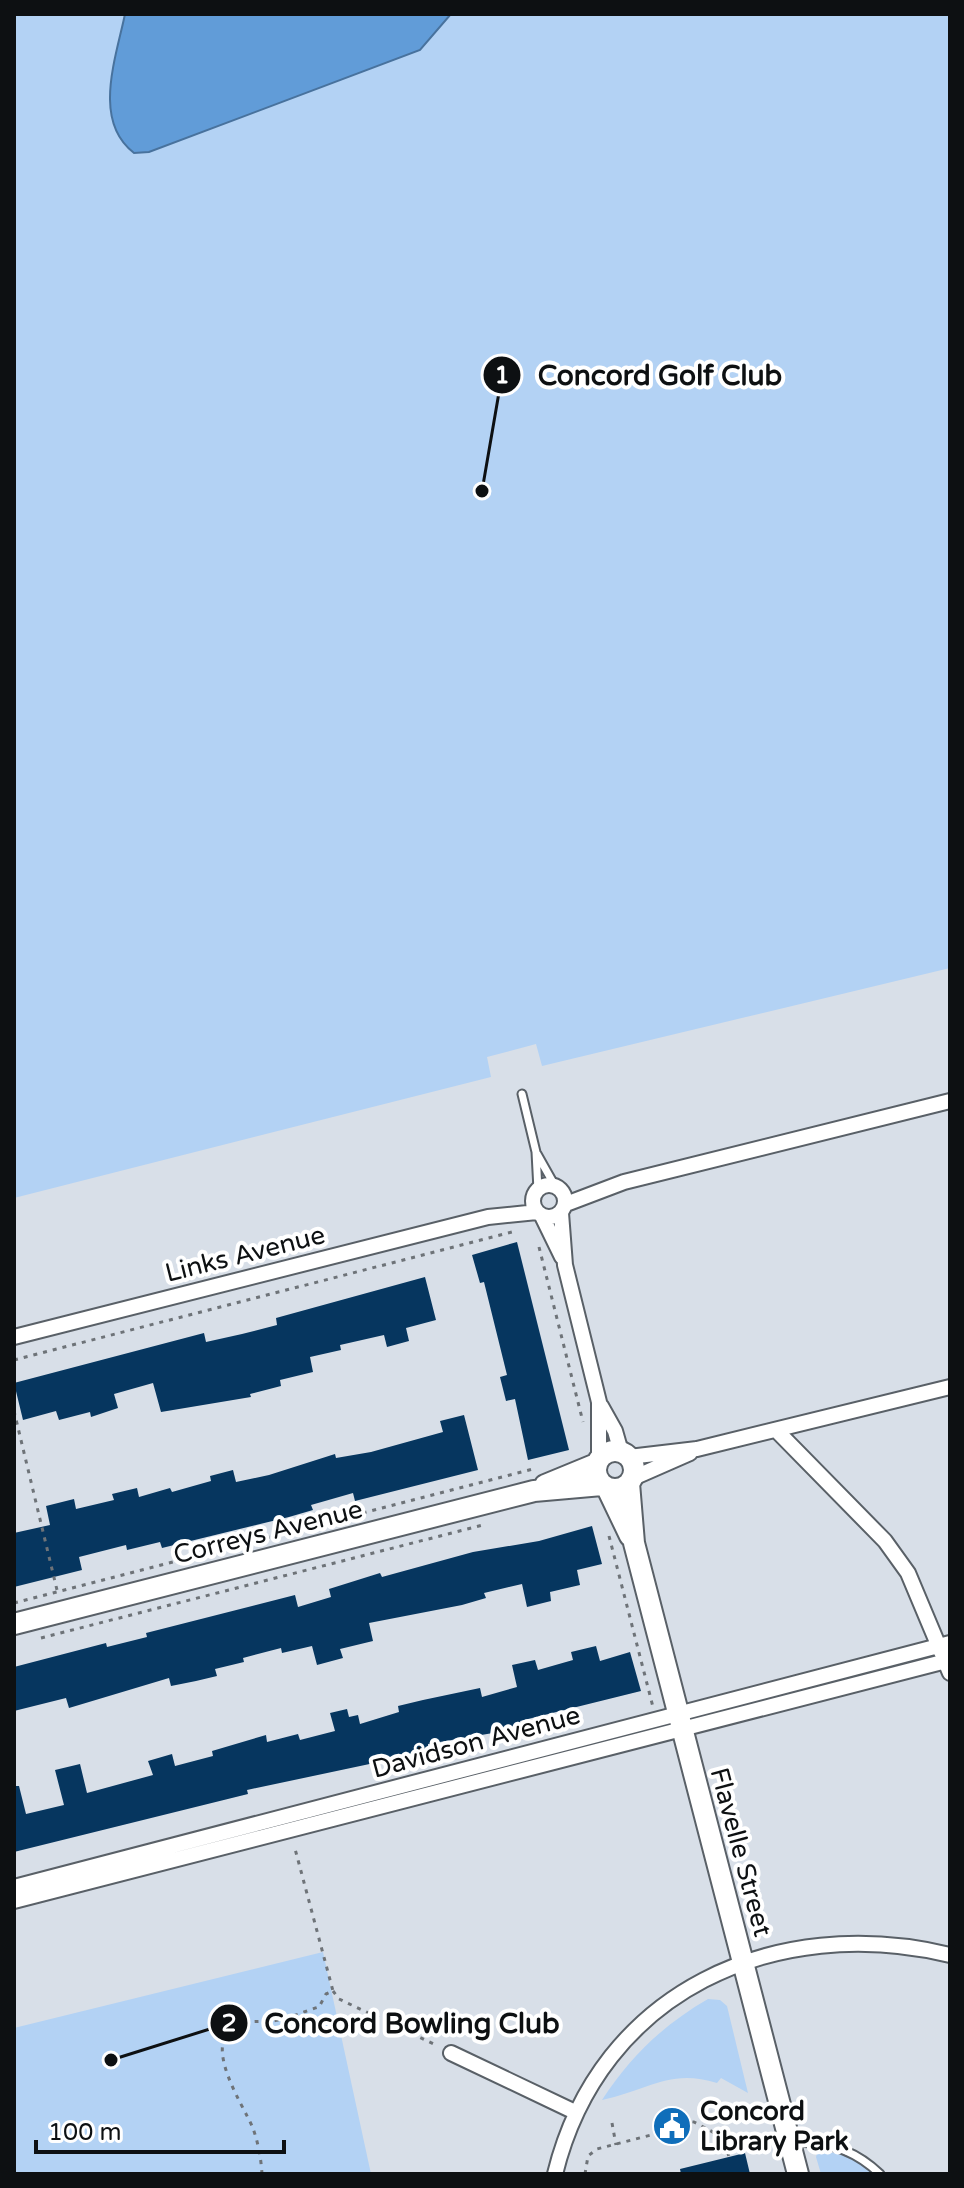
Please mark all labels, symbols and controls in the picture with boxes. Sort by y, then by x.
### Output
callout: Concord Golf Club [482,349,798,401]
text: Concord Golf Club [538,359,782,393]
text: 1 [494,361,510,390]
street label: Links Avenue [162,1219,328,1289]
street label: Correys Avenue [170,1494,366,1570]
street label: Davidson Avenue [369,1699,583,1785]
street label: Flavelle Street [704,1764,778,1940]
callout: Concord Bowling Club [209,1997,576,2049]
text: Concord Bowling Club [264,2007,560,2041]
text: 2 [221,2009,237,2038]
place label: Concord Library Park [700,2096,849,2157]
scale bar [36,2104,284,2154]
public building icon: Concord Library Park [651,2105,693,2147]
text: 100 m [48,2118,122,2147]

